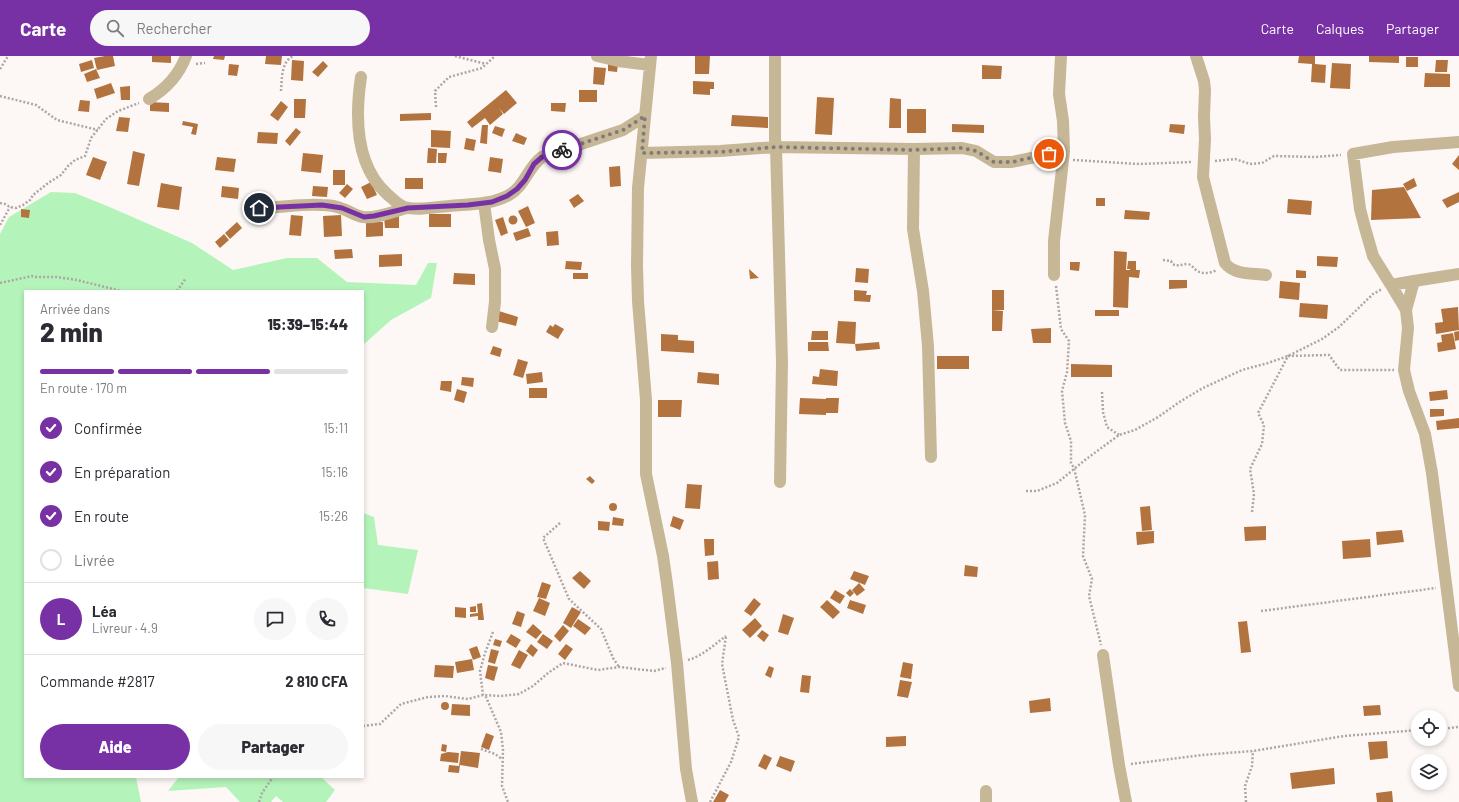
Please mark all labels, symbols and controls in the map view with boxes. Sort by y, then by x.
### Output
search box [90,10,370,46]
text: Carte [20,17,66,40]
icon: search [104,17,126,39]
text: Rechercher [136,19,212,37]
text: Carte [1261,20,1294,37]
text: Calques [1316,20,1364,37]
text: Partager [1386,20,1439,37]
courier [542,130,582,170]
pin [1032,137,1066,171]
icon: bike [551,139,573,161]
icon: bag [1038,143,1060,165]
pin [242,191,276,225]
icon: home [248,197,270,219]
text: Arrivée dans [40,301,110,317]
text: 15:39–15:44 [268,315,348,333]
text: 2 min [40,316,103,347]
text: En route · 170 m [40,380,127,396]
icon: check [40,417,62,439]
text: Confirmée [74,419,142,437]
text: 15:11 [323,420,348,436]
icon: check [40,461,62,483]
text: En préparation [74,463,170,481]
text: 15:16 [321,464,348,480]
icon: check [40,505,62,527]
text: En route [74,507,129,525]
text: 15:26 [319,508,348,524]
text: Livrée [74,551,115,569]
button: chat [254,598,296,640]
button: phone [306,598,348,640]
text: Léa [92,602,117,620]
text: L [57,610,65,628]
text: Livreur · 4.9 [92,620,158,636]
text: Commande #2817 [40,672,155,690]
text: 2 810 CFA [285,672,348,690]
map controls [1411,710,1447,790]
button: locate [1411,710,1447,746]
button: Aide [40,724,190,770]
button: Partager [198,724,348,770]
button: layers [1411,754,1447,790]

